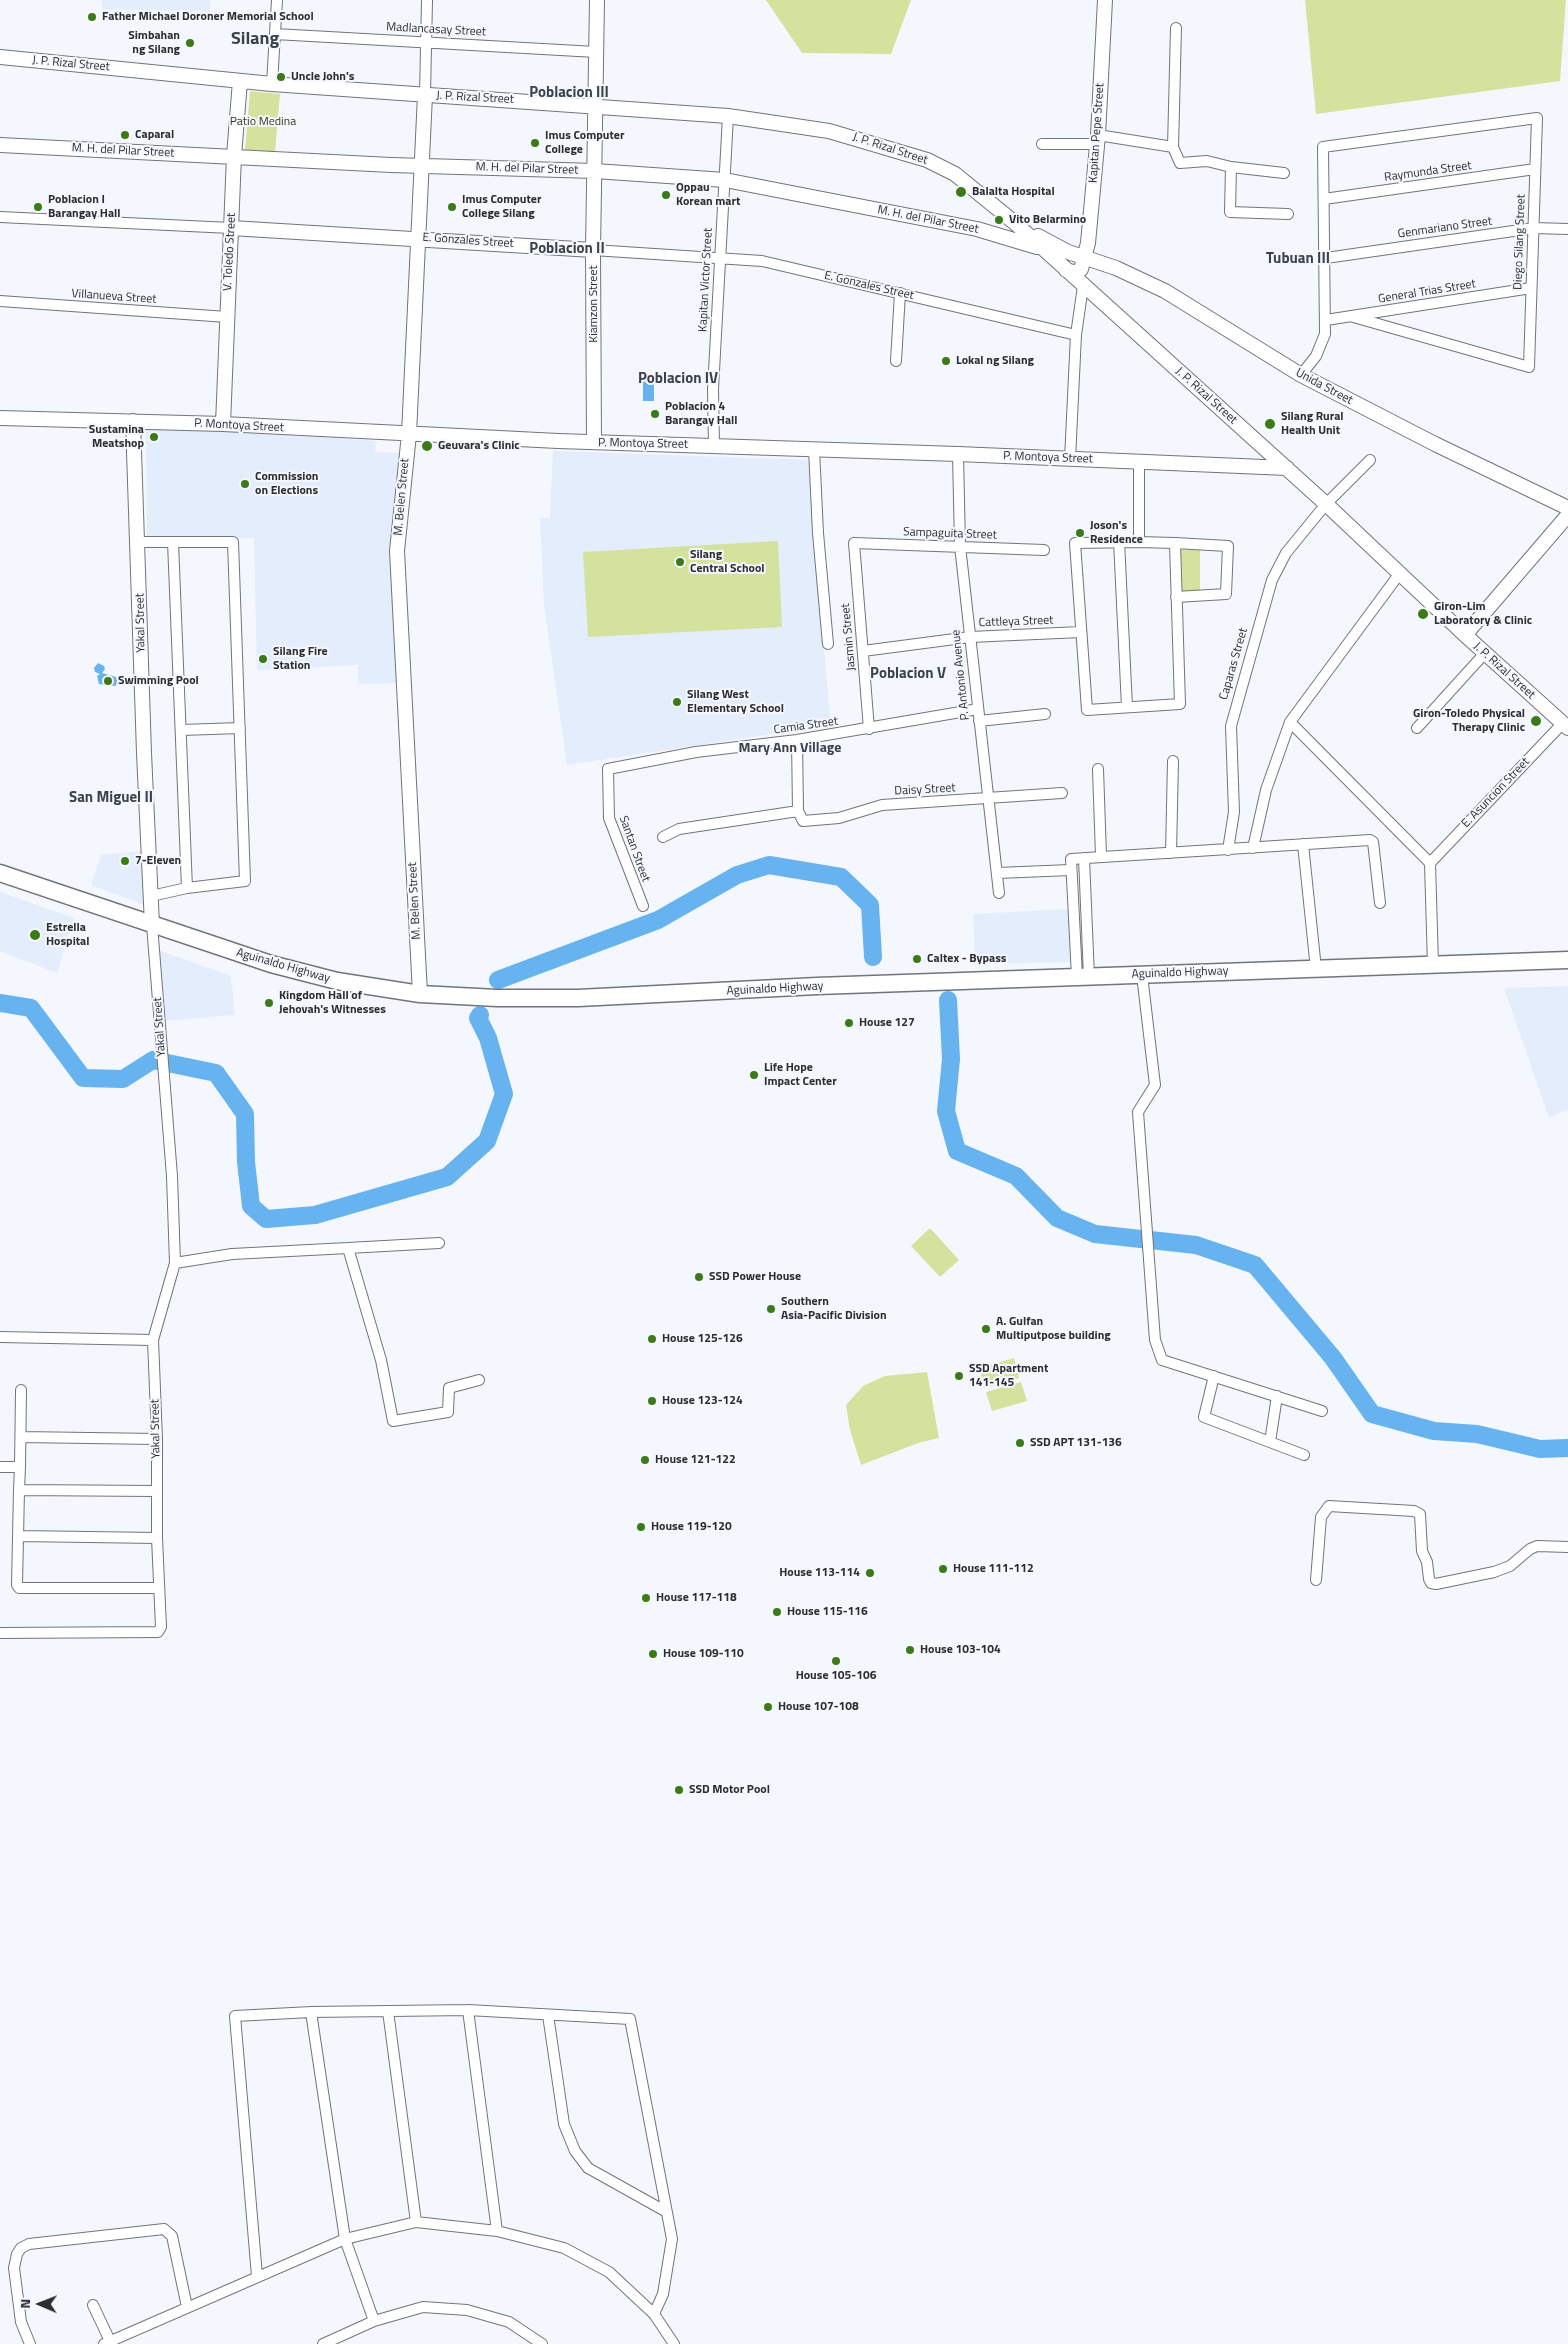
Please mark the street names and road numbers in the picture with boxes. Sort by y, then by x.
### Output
street label: Madlancasay Street [386,20,486,40]
street label: J. P. Rizal Street [32,53,110,75]
street label: Kapitan Pepe Street [1086,83,1108,183]
street label: J. P. Rizal Street [436,89,514,107]
street label: J. P. Rizal Street [851,130,929,168]
street label: M. H. del Pilar Street [71,141,175,161]
street label: Raymunda Street [1383,159,1473,185]
street label: M. H. del Pilar Street [475,160,579,178]
street label: Diego Silang Street [1511,194,1529,290]
street label: M. H. del Pilar Street [876,203,980,237]
street label: V. Toledo Street [221,213,239,291]
street label: Genmariano Street [1397,214,1493,242]
street label: Kapitan Victor Street [696,228,716,332]
street label: E. Gonzales Street [422,231,514,251]
street label: Kiamzon Street [587,265,601,343]
street label: E. Gonzales Street [823,269,915,303]
street label: General Trias Street [1377,277,1477,307]
street label: Villanueva Street [71,287,157,307]
street label: J. P. Rizal Street [1172,365,1240,427]
street label: Unida Street [1293,366,1355,408]
street label: P. Montoya Street [194,416,284,436]
street label: P. Montoya Street [598,436,688,452]
street label: P. Montoya Street [1003,449,1093,467]
street label: M. Belen Street [391,458,413,536]
street label: Sampaguita Street [903,525,997,543]
street label: Yakal Street [133,593,149,653]
street label: Jasmin Street [839,603,859,671]
street label: Cattleya Street [978,613,1054,631]
street label: Caparas Street [1217,626,1251,702]
street label: P. Antonio Avenue [949,629,973,721]
street label: J. P. Rizal Street [1470,640,1538,702]
street label: Camia Street [773,714,839,738]
street label: E. Asuncion Street [1459,755,1533,831]
street label: Daisy Street [894,781,956,799]
street label: Santan Street [615,814,653,884]
street label: M. Belen Street [406,862,424,940]
street label: Aguinaldo Highway [234,946,332,986]
street label: Aguinaldo Highway [1131,964,1229,982]
street label: Aguinaldo Highway [726,979,824,999]
street label: Yakal Street [151,997,169,1057]
street label: Yakal Street [148,1399,164,1459]

